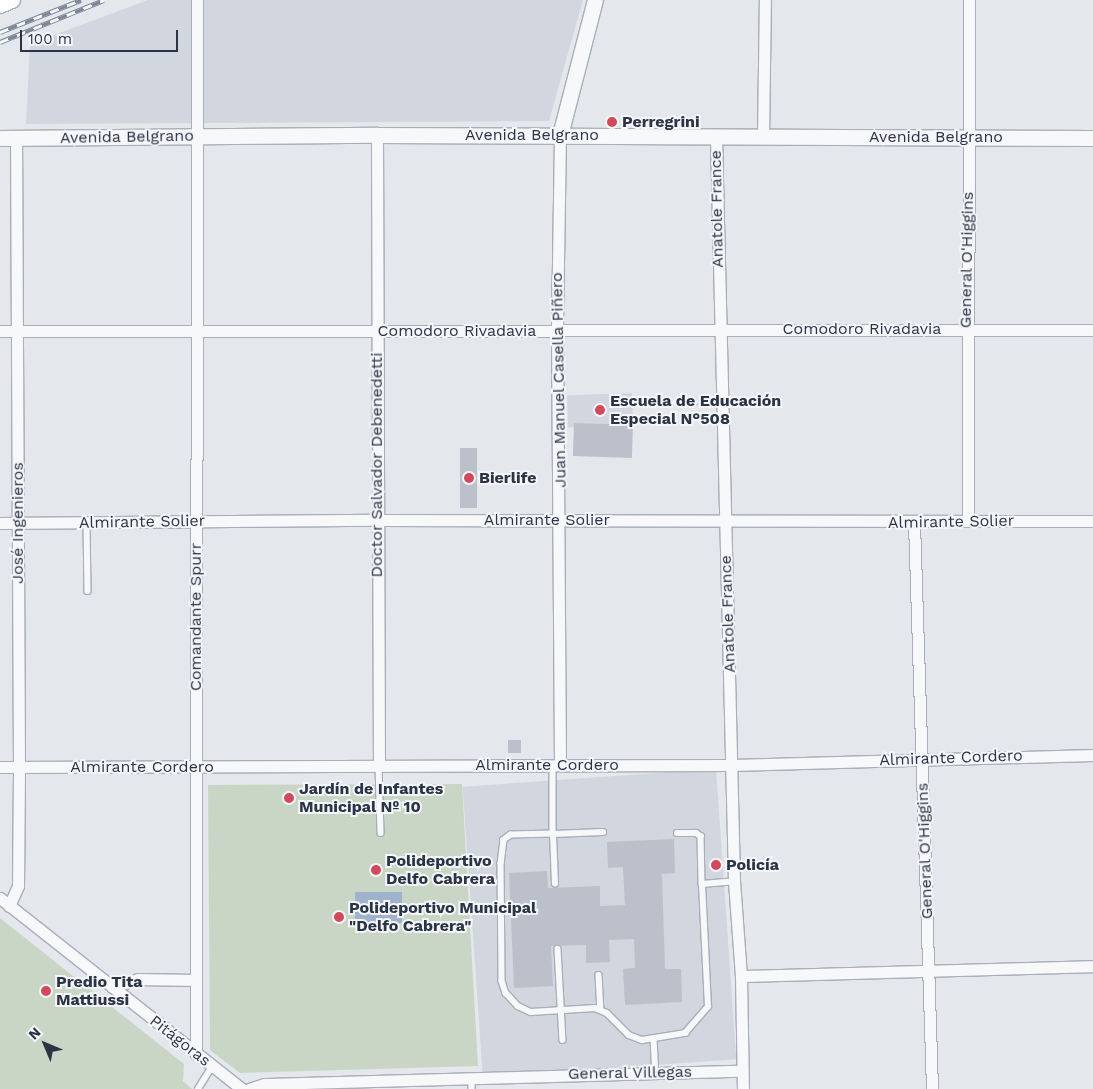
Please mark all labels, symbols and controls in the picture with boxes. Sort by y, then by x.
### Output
scale bar [22,20,180,52]
text: 100 m [28,30,72,48]
place label: Perregrini [622,112,700,132]
marker: Perregrini [606,116,618,128]
street label: Avenida Belgrano [465,125,599,145]
street label: Avenida Belgrano [60,126,194,148]
street label: Avenida Belgrano [869,127,1003,147]
street label: Anatole France [706,150,728,268]
street label: General O'Higgins [956,191,978,329]
street label: Juan Manuel Casella Piñero [548,272,570,488]
street label: Comodoro Rivadavia [783,319,941,339]
street label: Comodoro Rivadavia [378,321,536,341]
street label: Doctor Salvador Debenedetti [367,352,387,578]
place label: Escuela de Educación Especial N°508 [610,391,781,429]
marker: Escuela de Educación Especial N°508 [594,404,606,416]
street label: José Ingenieros [8,462,28,584]
place label: Bierlife [479,468,536,488]
marker: Bierlife [463,472,475,484]
street label: Almirante Solier [484,510,610,530]
street label: Almirante Solier [79,511,205,533]
street label: Almirante Solier [888,511,1014,533]
street label: Comandante Spurr [186,543,206,691]
street label: Anatole France [716,555,740,673]
street label: Almirante Cordero [879,746,1023,770]
street label: Almirante Cordero [475,755,619,775]
street label: Almirante Cordero [70,757,214,777]
place label: Jardín de Infantes Municipal Nº 10 [299,779,443,817]
street label: General O'Higgins [913,782,937,920]
marker: Jardín de Infantes Municipal Nº 10 [283,792,295,804]
place label: Polideportivo Delfo Cabrera [386,851,495,889]
place label: Policía [726,855,779,875]
marker: Policía [710,859,722,871]
marker: Polideportivo Delfo Cabrera [370,864,382,876]
place label: Polideportivo Municipal "Delfo Cabrera" [349,898,536,936]
marker: Polideportivo Municipal "Delfo Cabrera" [333,911,345,923]
place label: Predio Tita Mattiussi [56,972,143,1010]
marker: Predio Tita Mattiussi [40,985,52,997]
street label: Pitágoras [146,1011,214,1071]
north arrow [20,1019,70,1069]
text: N [25,1024,44,1043]
street label: General Villegas [567,1062,693,1084]

